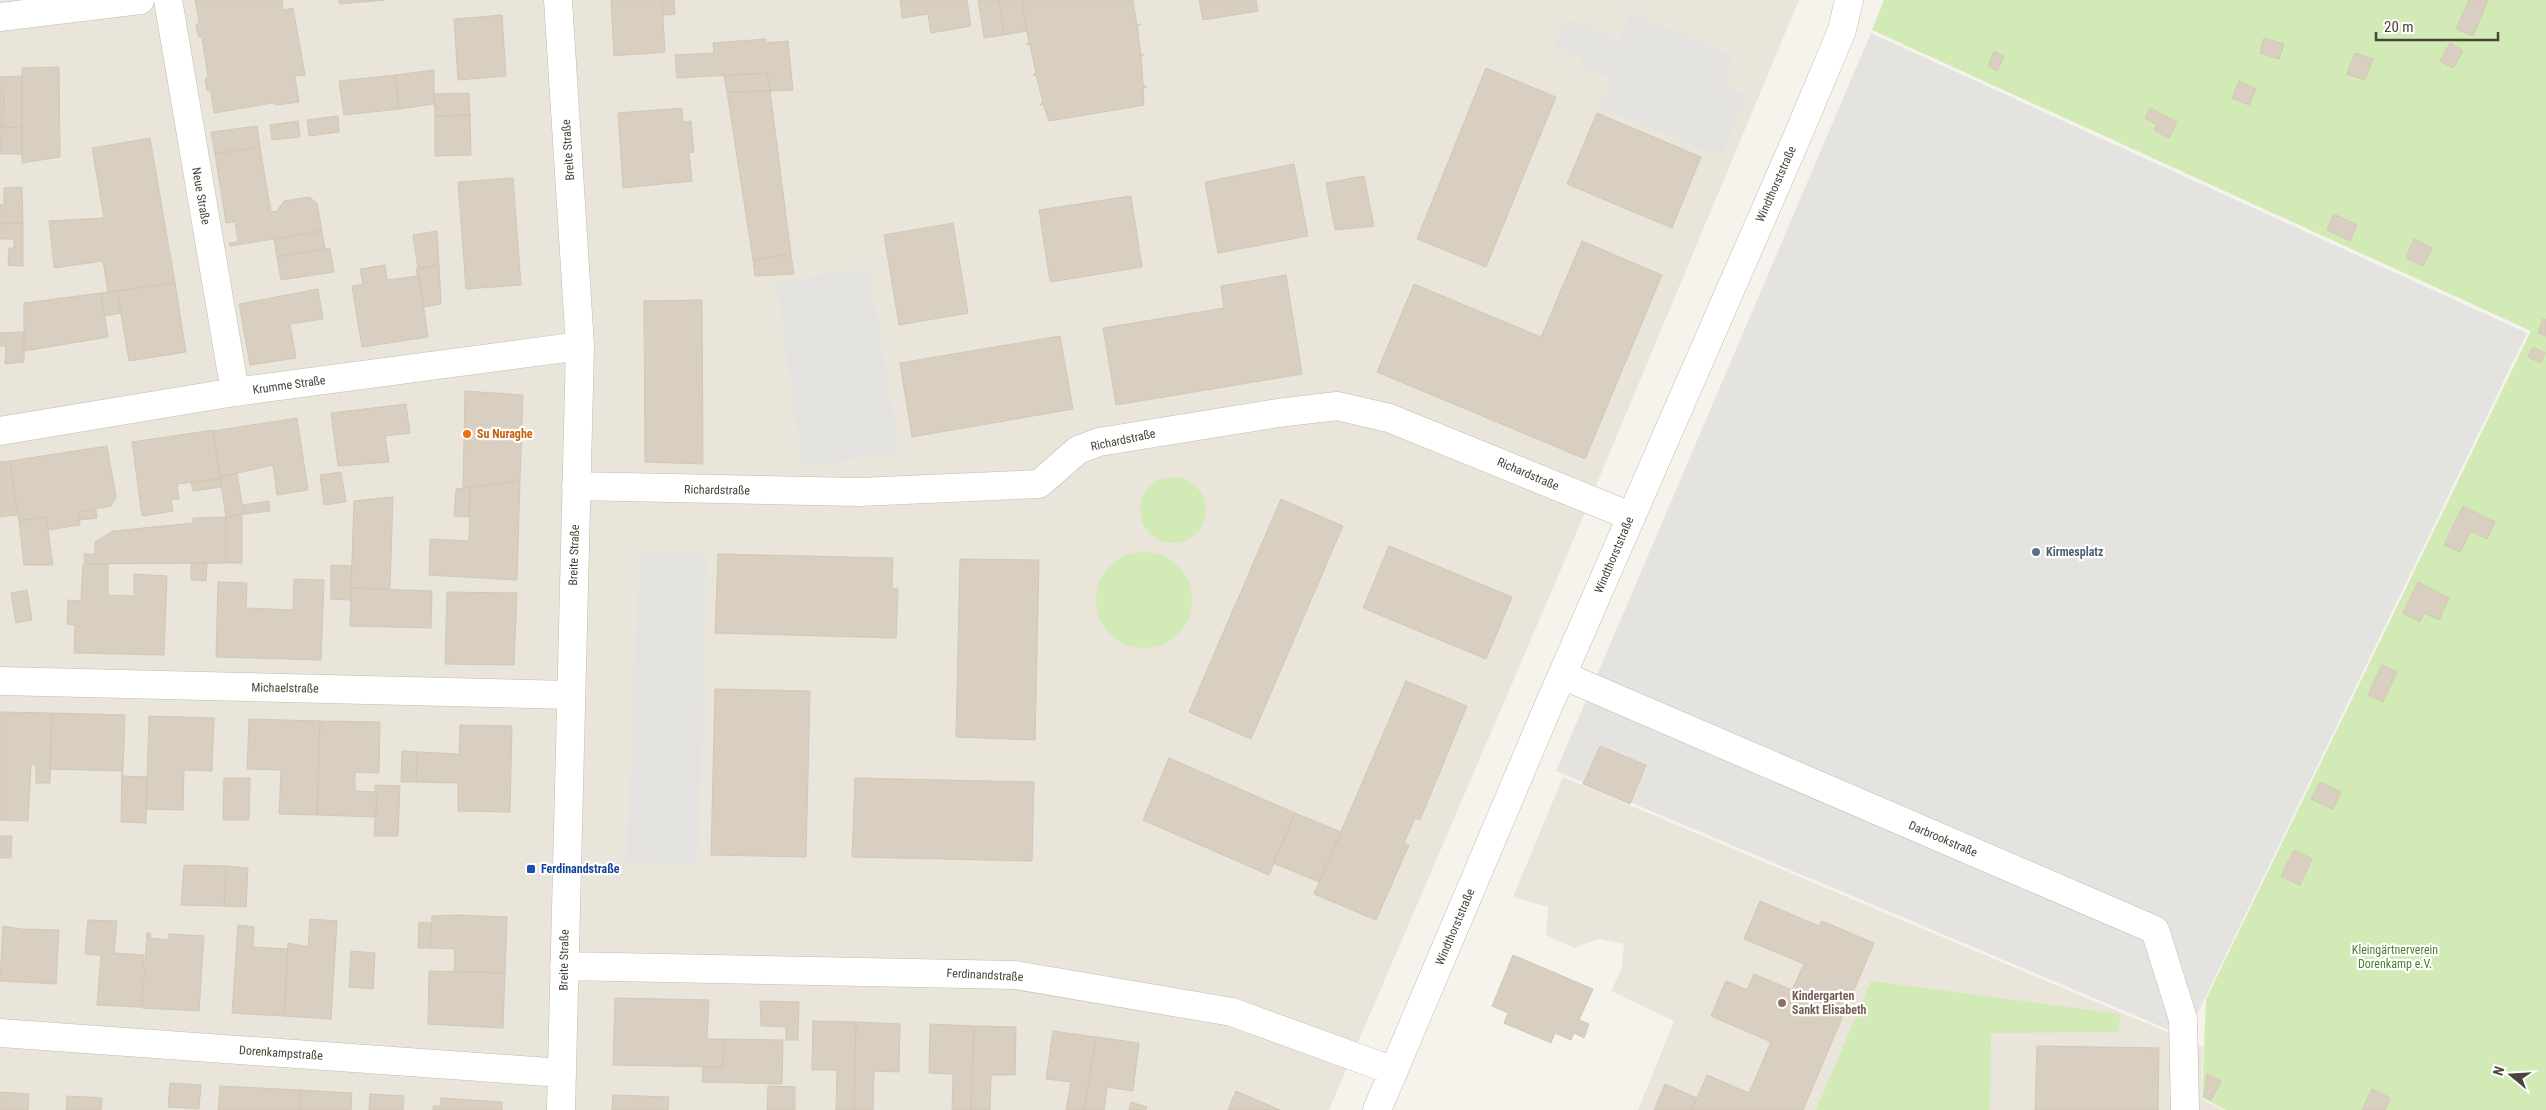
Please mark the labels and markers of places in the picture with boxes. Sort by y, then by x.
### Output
place label: Su Nuraghe [477,427,533,441]
marker: Su Nuraghe [461,428,473,440]
place label: Kirmesplatz [2046,545,2103,559]
marker: Kirmesplatz [2030,546,2042,558]
place label: Ferdinandstraße [541,862,620,876]
marker: Ferdinandstraße [525,863,537,875]
place label: Kindergarten Sankt Elisabeth [1792,989,1867,1017]
marker: Kindergarten Sankt Elisabeth [1776,997,1788,1009]

